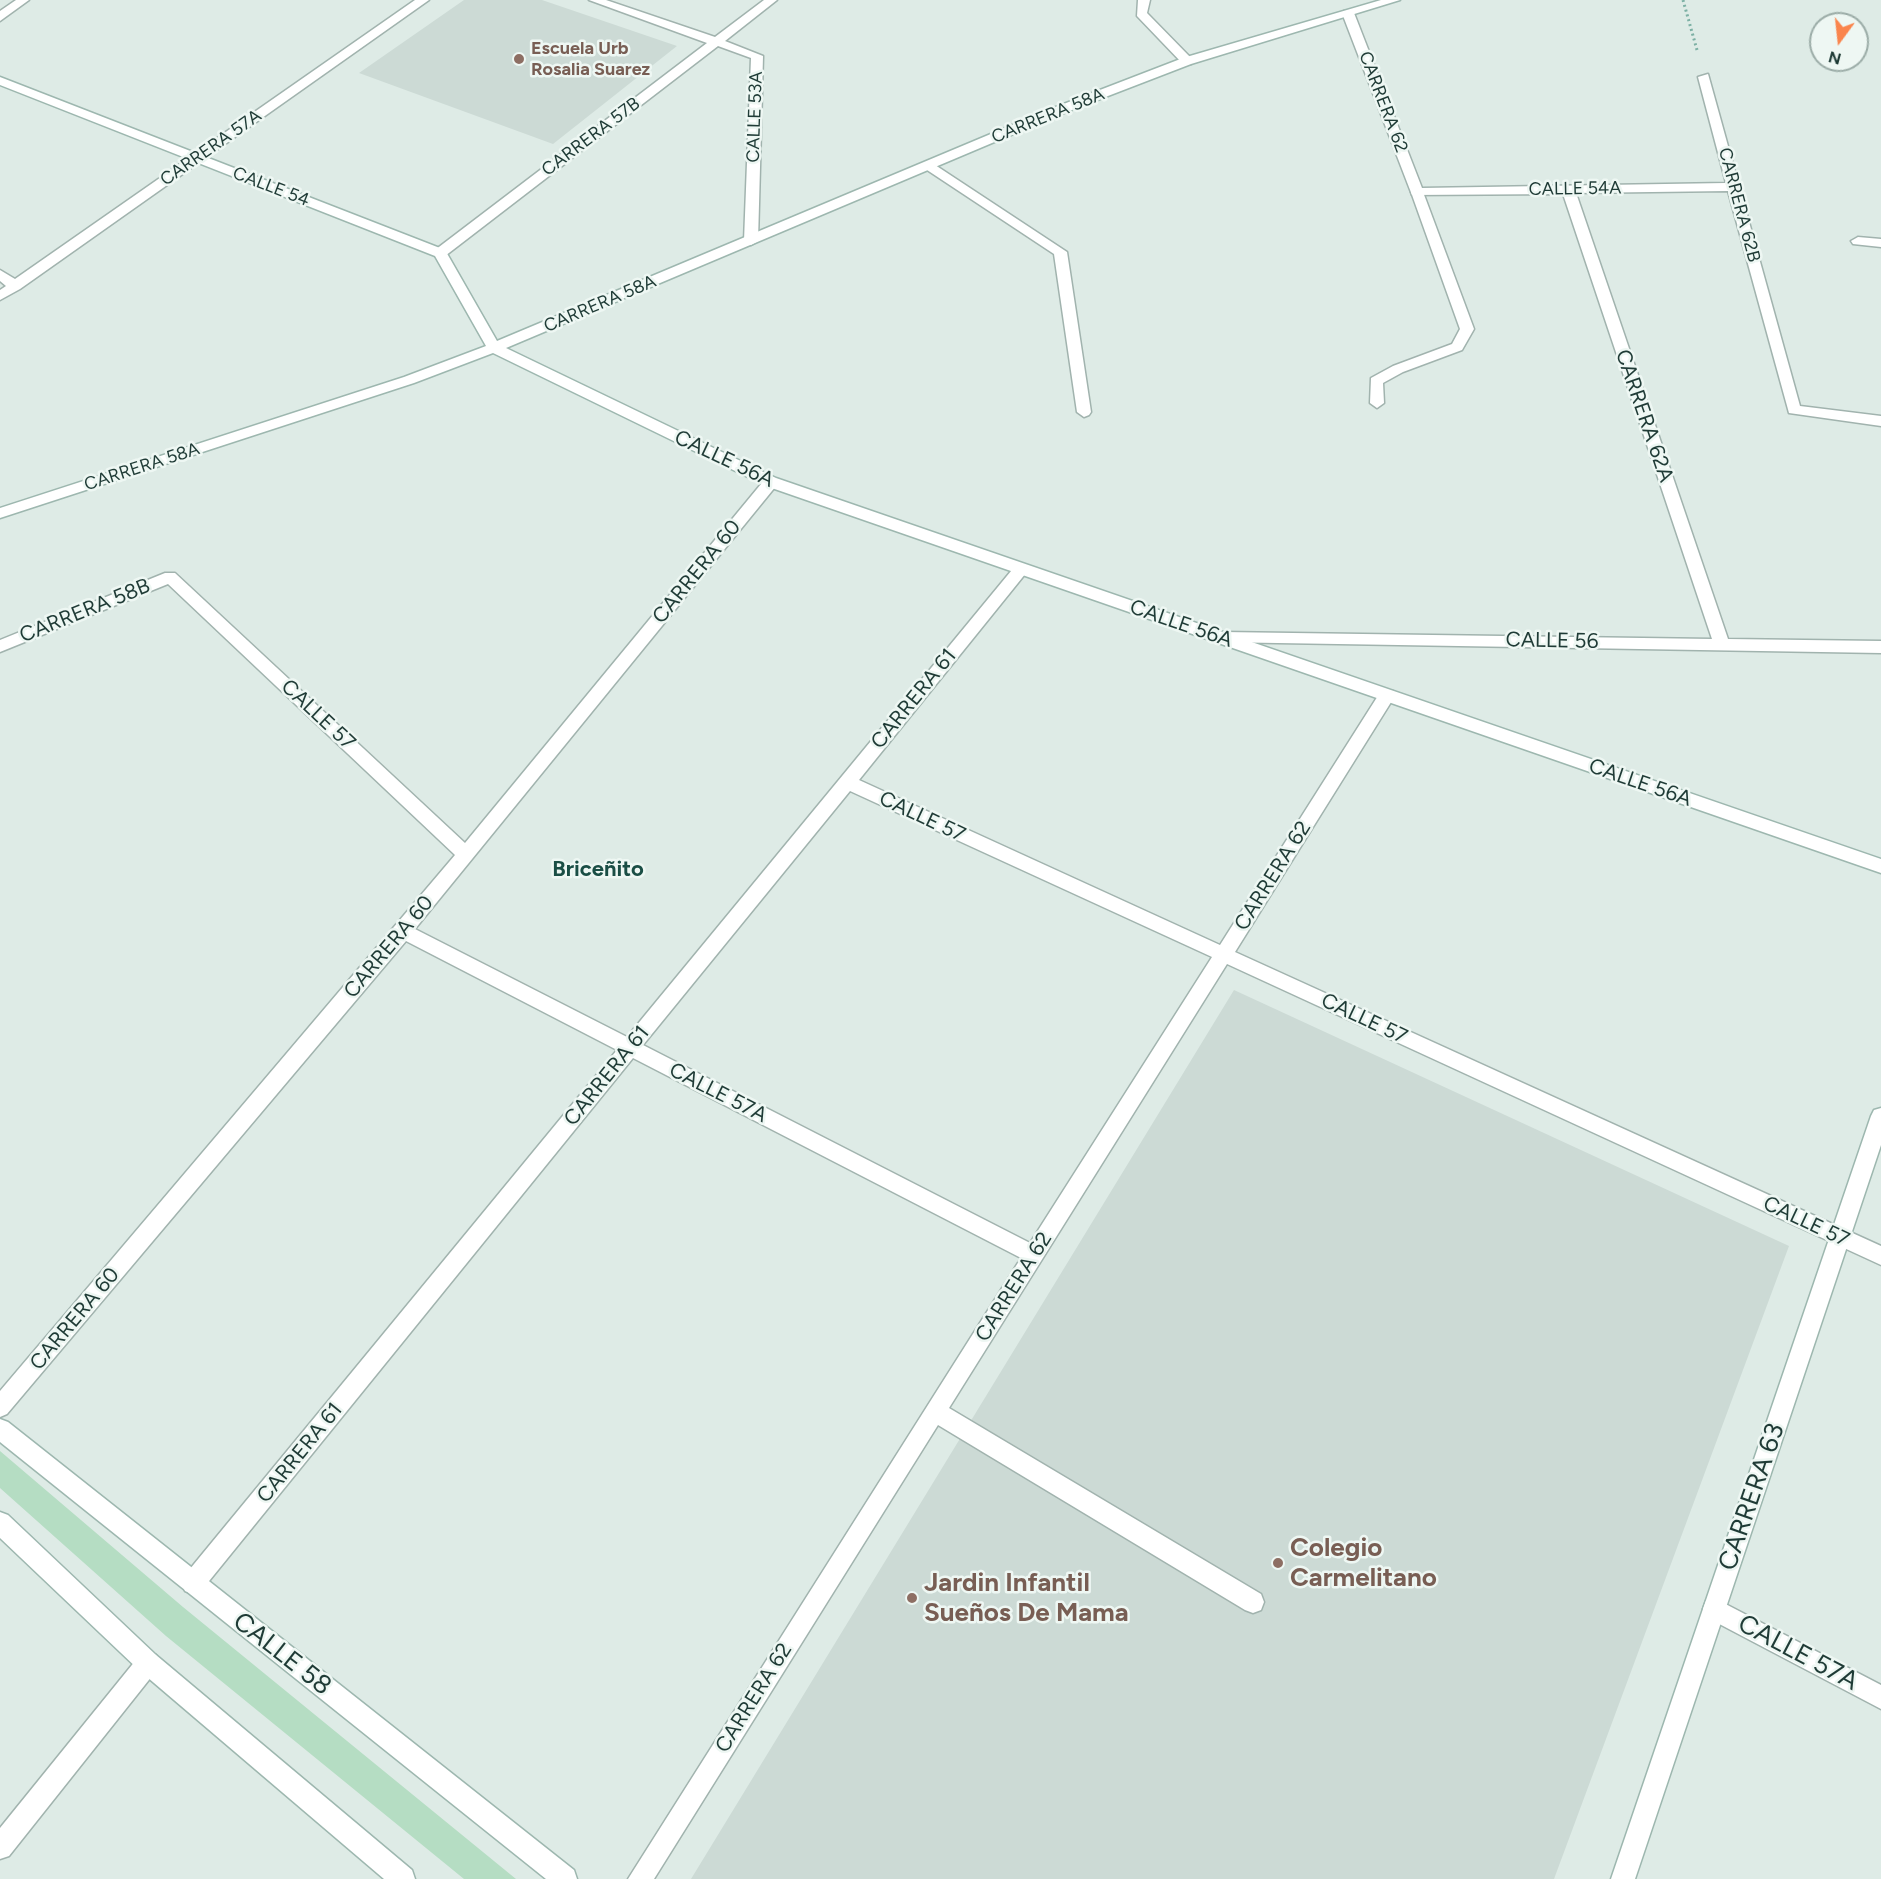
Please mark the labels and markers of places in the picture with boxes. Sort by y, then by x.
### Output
place label: Escuela Urb Rosalia Suarez [531,38,650,80]
marker: Escuela Urb Rosalia Suarez [512,52,526,66]
place label: Colegio Carmelitano [1290,1532,1437,1594]
marker: Colegio Carmelitano [1271,1556,1285,1570]
place label: Jardin Infantil Sueños De Mama [924,1567,1129,1628]
marker: Jardin Infantil Sueños De Mama [905,1591,919,1605]

